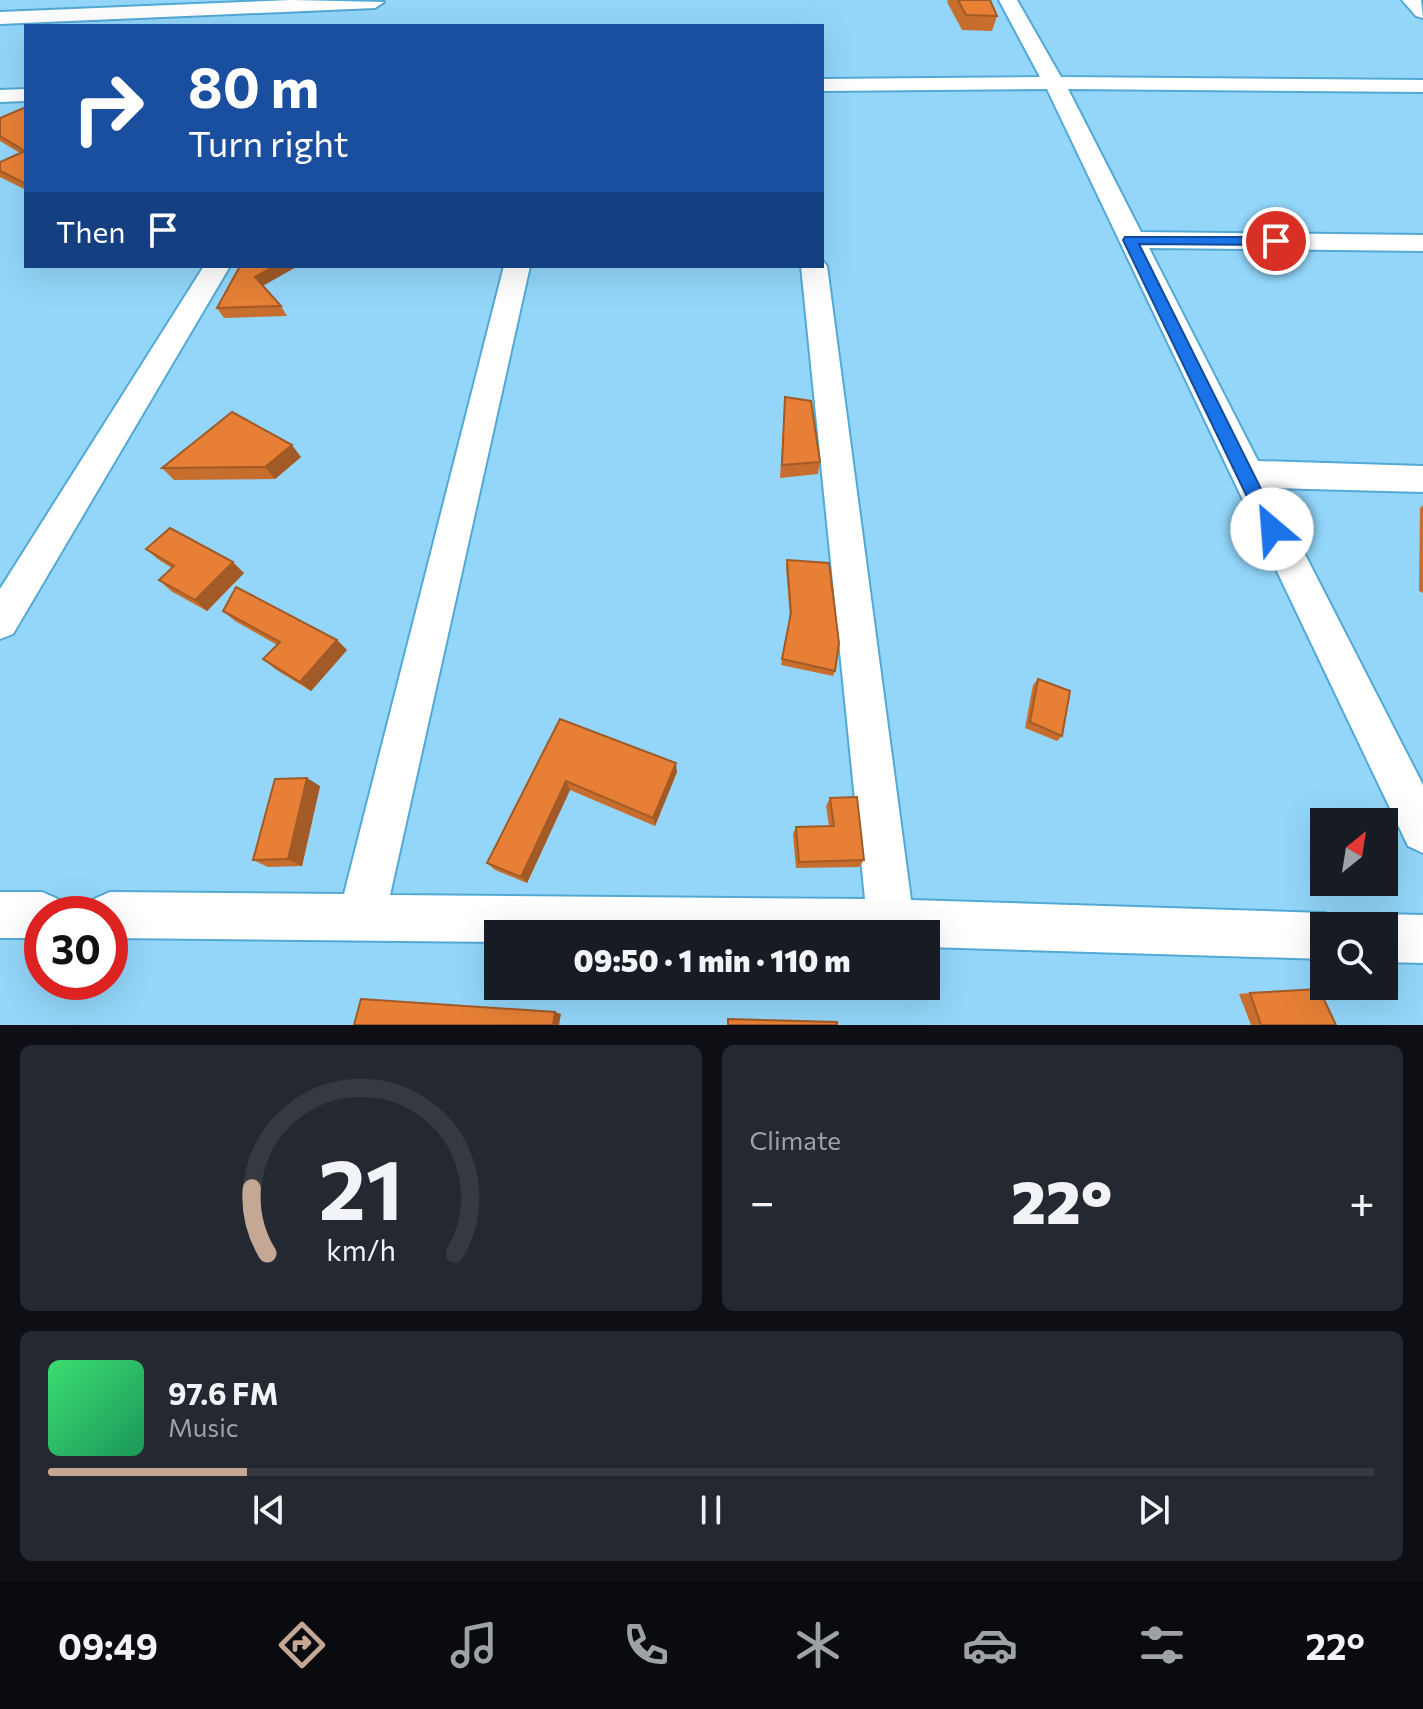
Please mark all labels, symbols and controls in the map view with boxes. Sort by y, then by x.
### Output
text: 80 m [188,51,319,120]
icon: right [56,56,160,160]
text: Turn right [188,120,349,164]
pin [1242,207,1310,275]
icon: arrive [141,208,185,252]
text: Then [56,212,125,249]
icon: arrive [1254,219,1298,263]
position arrow [1230,487,1314,571]
north arrow [1310,808,1398,896]
map controls [1310,808,1398,1000]
speed limit sign: 30 [24,896,128,1000]
button: search [1310,912,1398,1000]
text: 09:50 · 1 min · 110 m [574,941,850,978]
text: Climate [750,1124,841,1155]
text: 21 [318,1135,403,1237]
text: 22° [1011,1163,1112,1236]
text: − [750,1173,775,1227]
text: + [1349,1173,1375,1227]
text: km/h [326,1232,396,1267]
text: 97.6 FM [168,1374,278,1411]
text: Music [168,1411,239,1442]
icon: previous [247,1488,291,1532]
icon: pause [689,1488,733,1532]
icon: next [1132,1488,1176,1532]
icon: directions [274,1617,330,1673]
icon: music [446,1617,502,1673]
icon: phone [618,1617,674,1673]
icon: climate [790,1617,846,1673]
icon: car [962,1617,1018,1673]
icon: filters [1134,1617,1190,1673]
text: 09:49 [58,1623,158,1667]
text: 22° [1306,1623,1365,1667]

